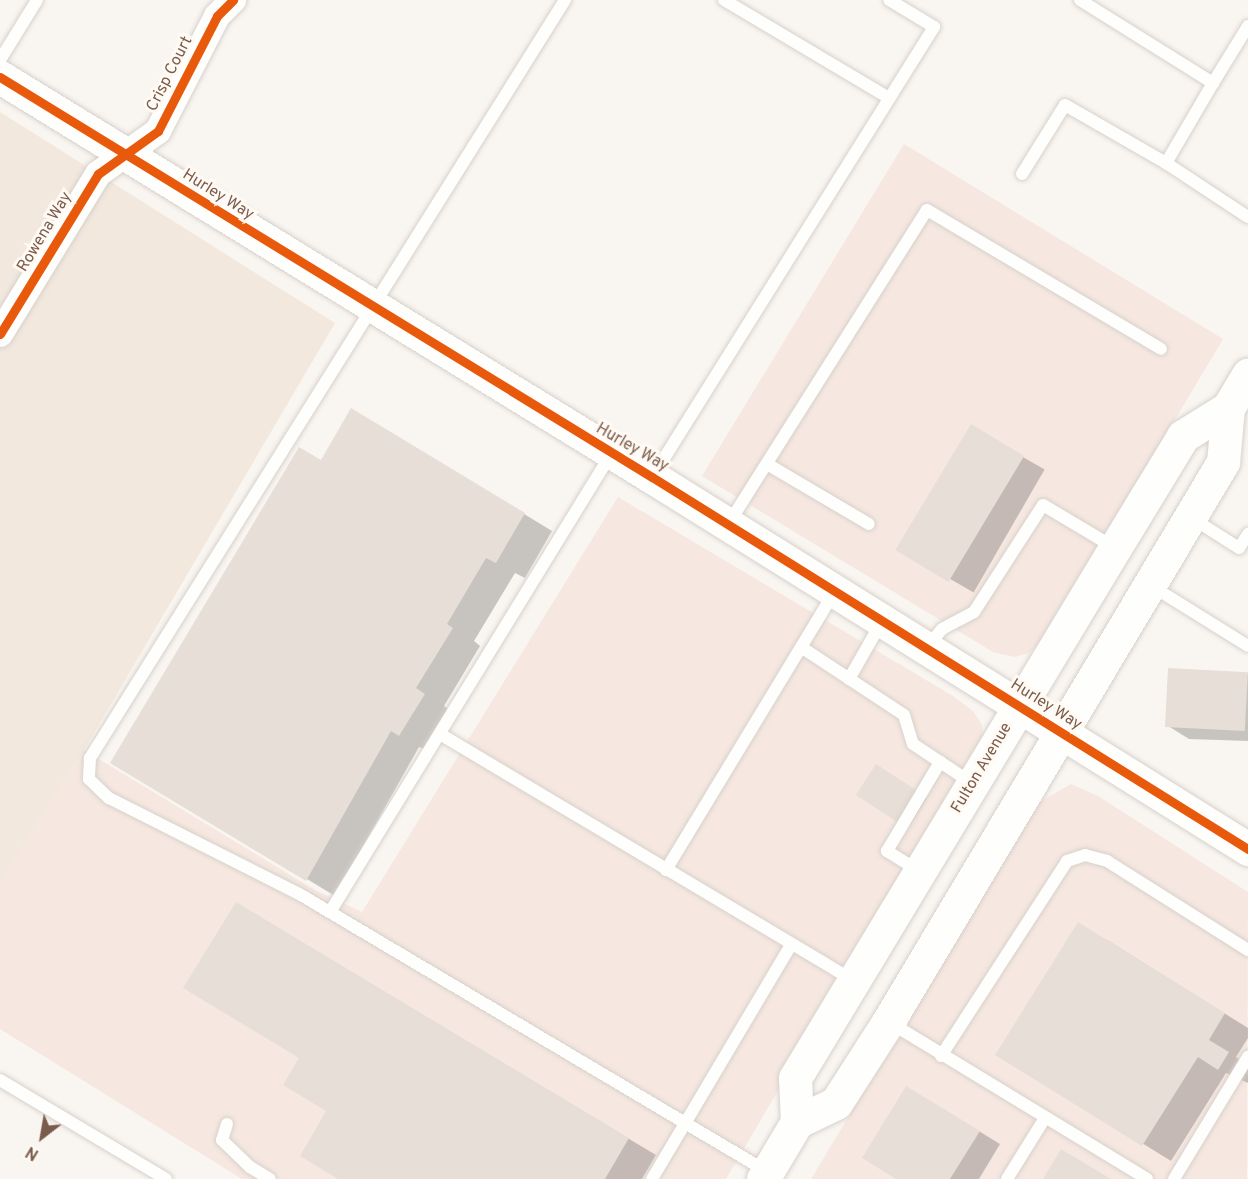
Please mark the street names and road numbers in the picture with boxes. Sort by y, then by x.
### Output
street label: Crisp Court [143,33,197,115]
street label: Hurley Way [179,165,257,225]
street label: Rowena Way [14,188,76,276]
street label: Hurley Way [592,419,672,477]
street label: Hurley Way [1007,675,1085,735]
street label: Fulton Avenue [947,719,1017,817]

